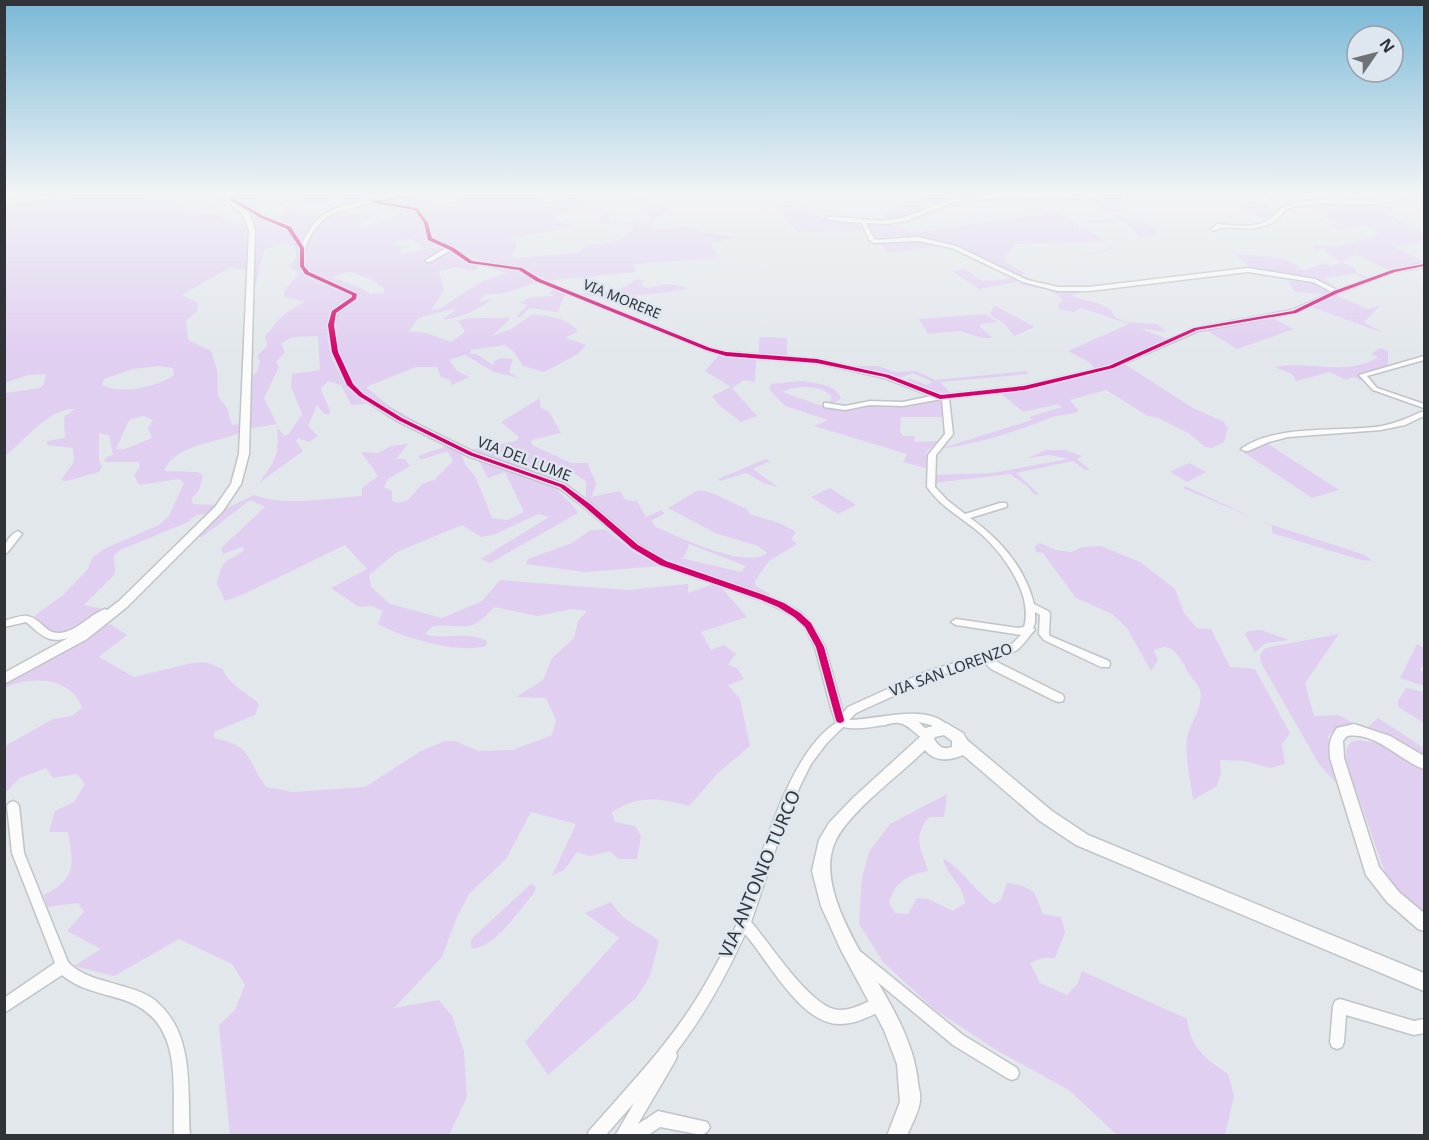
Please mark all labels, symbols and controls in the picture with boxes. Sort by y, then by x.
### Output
north arrow [1345,24,1405,84]
text: N [1375,34,1400,57]
street label: VIA MORERE [580,274,664,323]
street label: VIA DEL LUME [474,431,574,485]
street label: VIA SAN LORENZO [887,638,1015,701]
street label: VIA ANTONIO TURCO [713,786,805,961]

